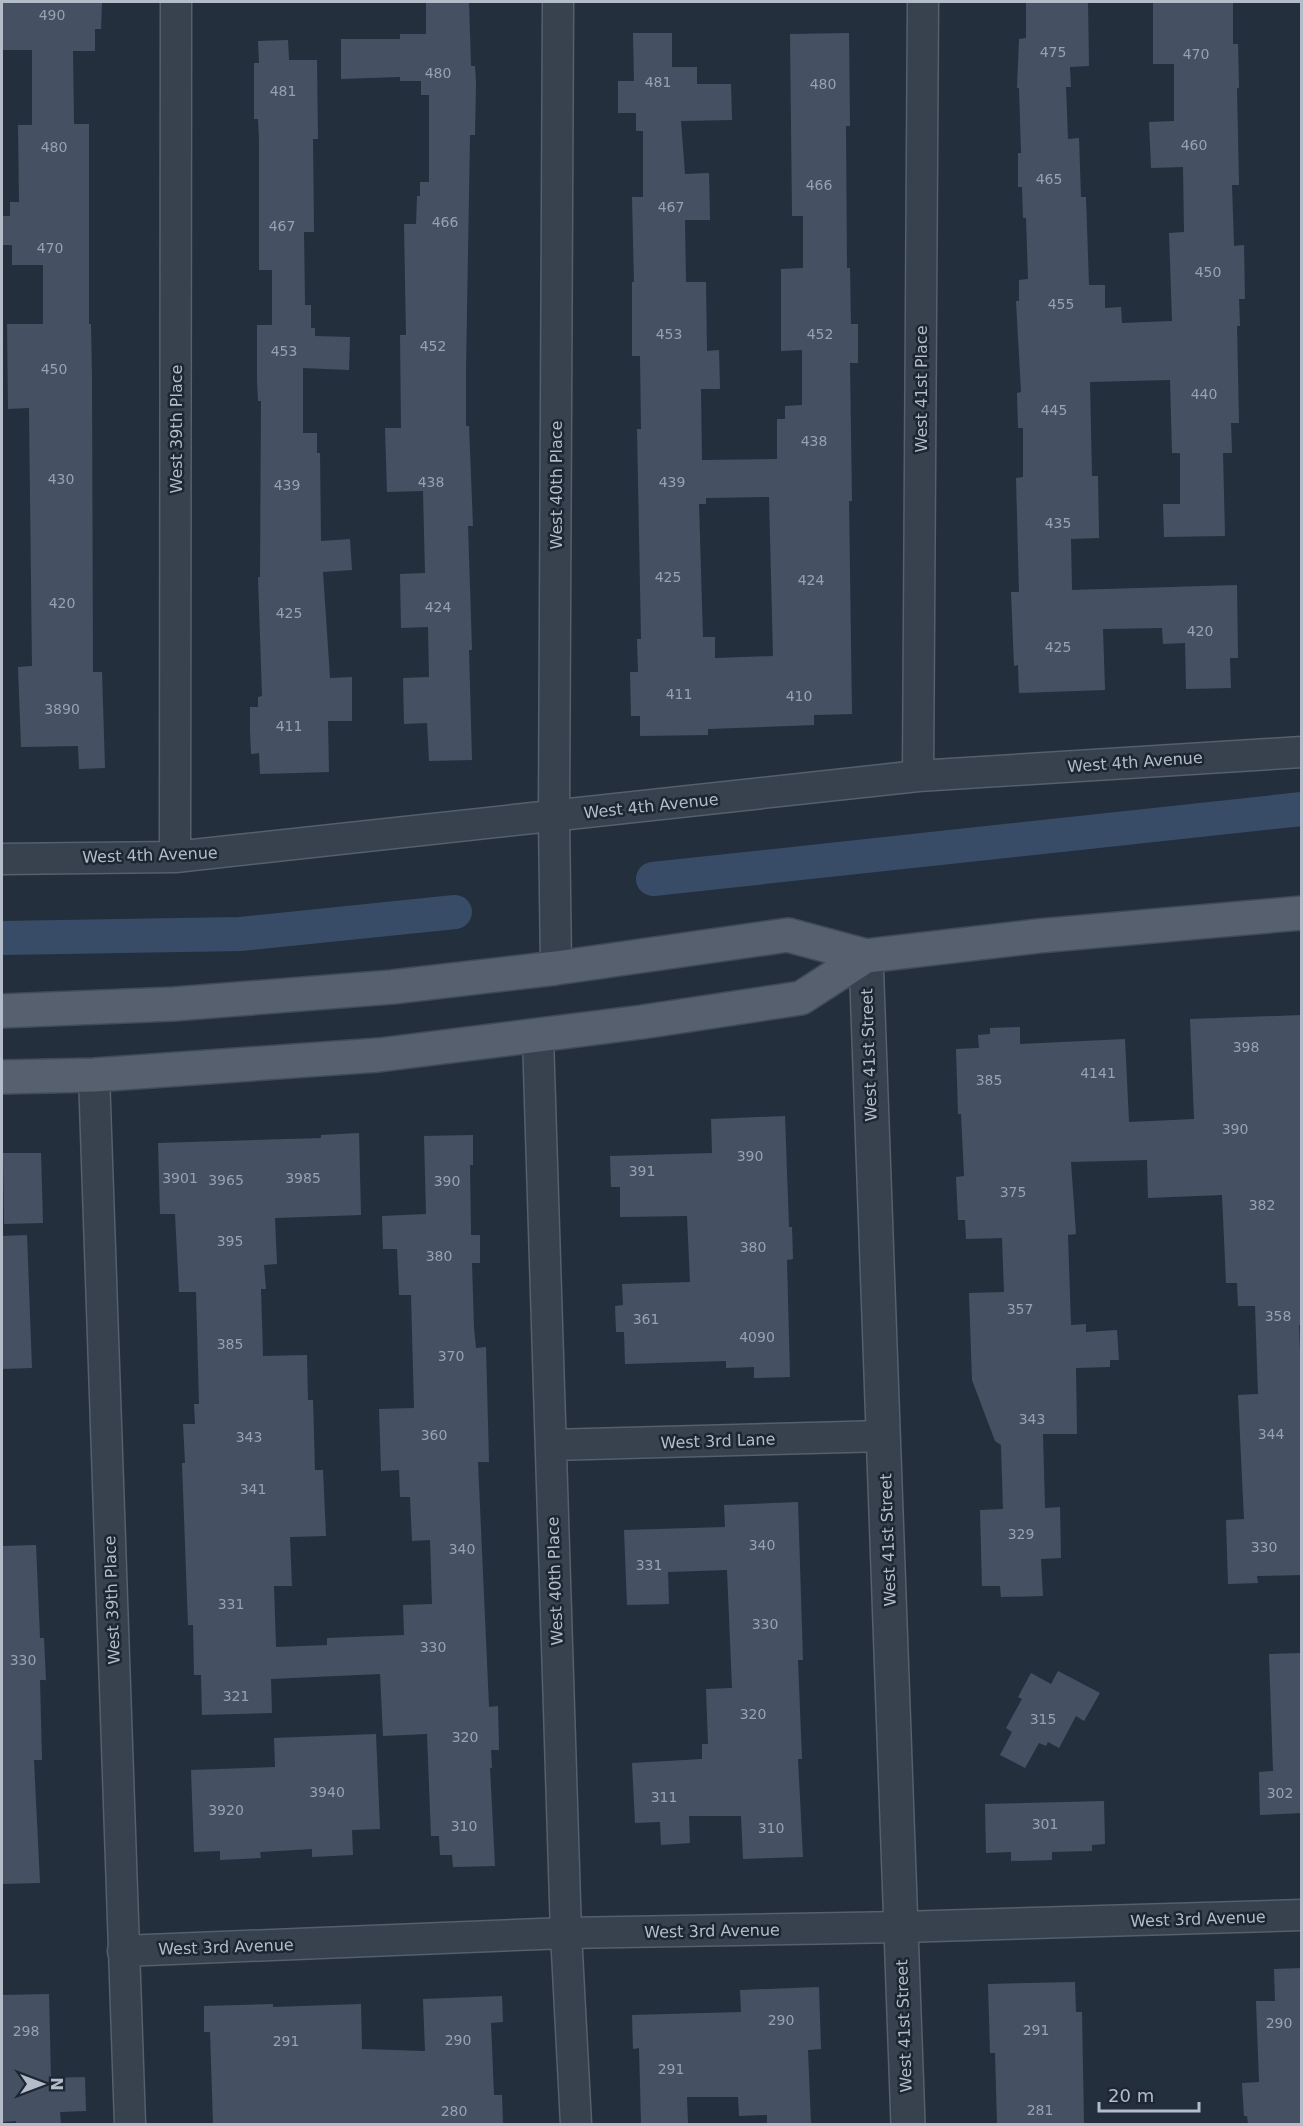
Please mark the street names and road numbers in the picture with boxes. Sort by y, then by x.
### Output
street label: West 41st Place [912,325,931,453]
street label: West 39th Place [167,365,186,493]
street label: West 40th Place [547,421,566,549]
street label: West 4th Avenue [1067,748,1203,776]
street label: West 4th Avenue [583,789,719,823]
street label: West 4th Avenue [82,843,218,867]
street label: West 41st Street [857,988,881,1122]
street label: West 3rd Lane [660,1430,776,1452]
street label: West 41st Street [876,1473,900,1607]
street label: West 40th Place [543,1516,567,1646]
street label: West 39th Place [100,1535,124,1665]
street label: West 3rd Avenue [1130,1907,1266,1931]
street label: West 3rd Avenue [644,1920,780,1942]
street label: West 3rd Avenue [158,1935,294,1959]
street label: West 41st Street [892,1959,916,2093]

